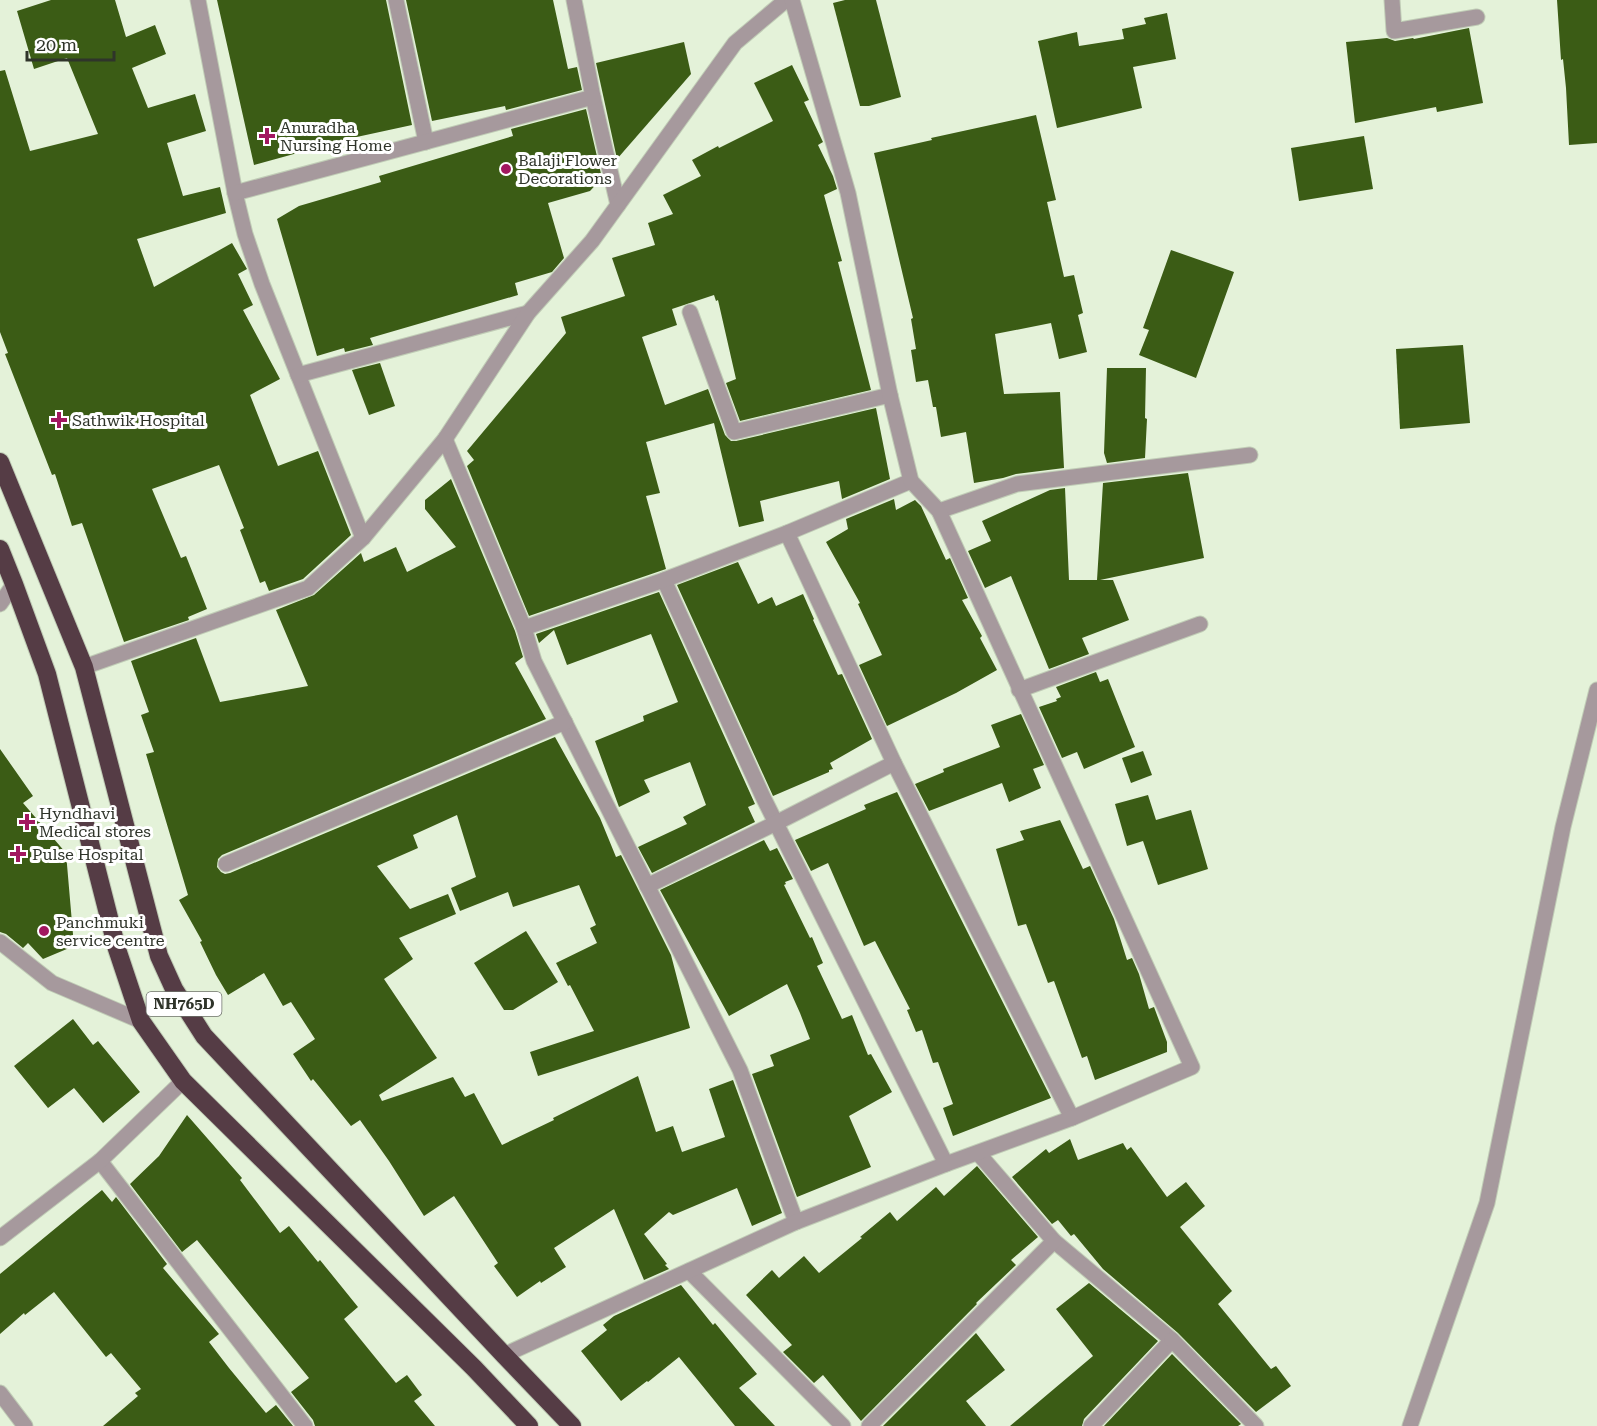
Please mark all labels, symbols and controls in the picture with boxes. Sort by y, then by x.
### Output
scale bar [27,24,114,62]
text: 20 m [36,34,77,55]
place label: Anuradha Nursing Home [280,118,392,155]
marker: Anuradha Nursing Home [258,127,276,145]
place label: Balaji Flower Decorations [518,151,618,188]
marker: Balaji Flower Decorations [499,162,513,176]
marker: Sathwik Hospital [50,411,68,429]
place label: Sathwik Hospital [72,411,205,430]
place label: Hyndhavi Medical stores [39,804,151,841]
marker: Hyndhavi Medical stores [20,815,34,829]
marker: Pulse Hospital [9,845,27,863]
place label: Pulse Hospital [32,845,143,864]
place label: Panchmuki service centre [56,913,165,950]
marker: Panchmuki service centre [37,924,51,938]
road number: NH765D [146,992,222,1016]

